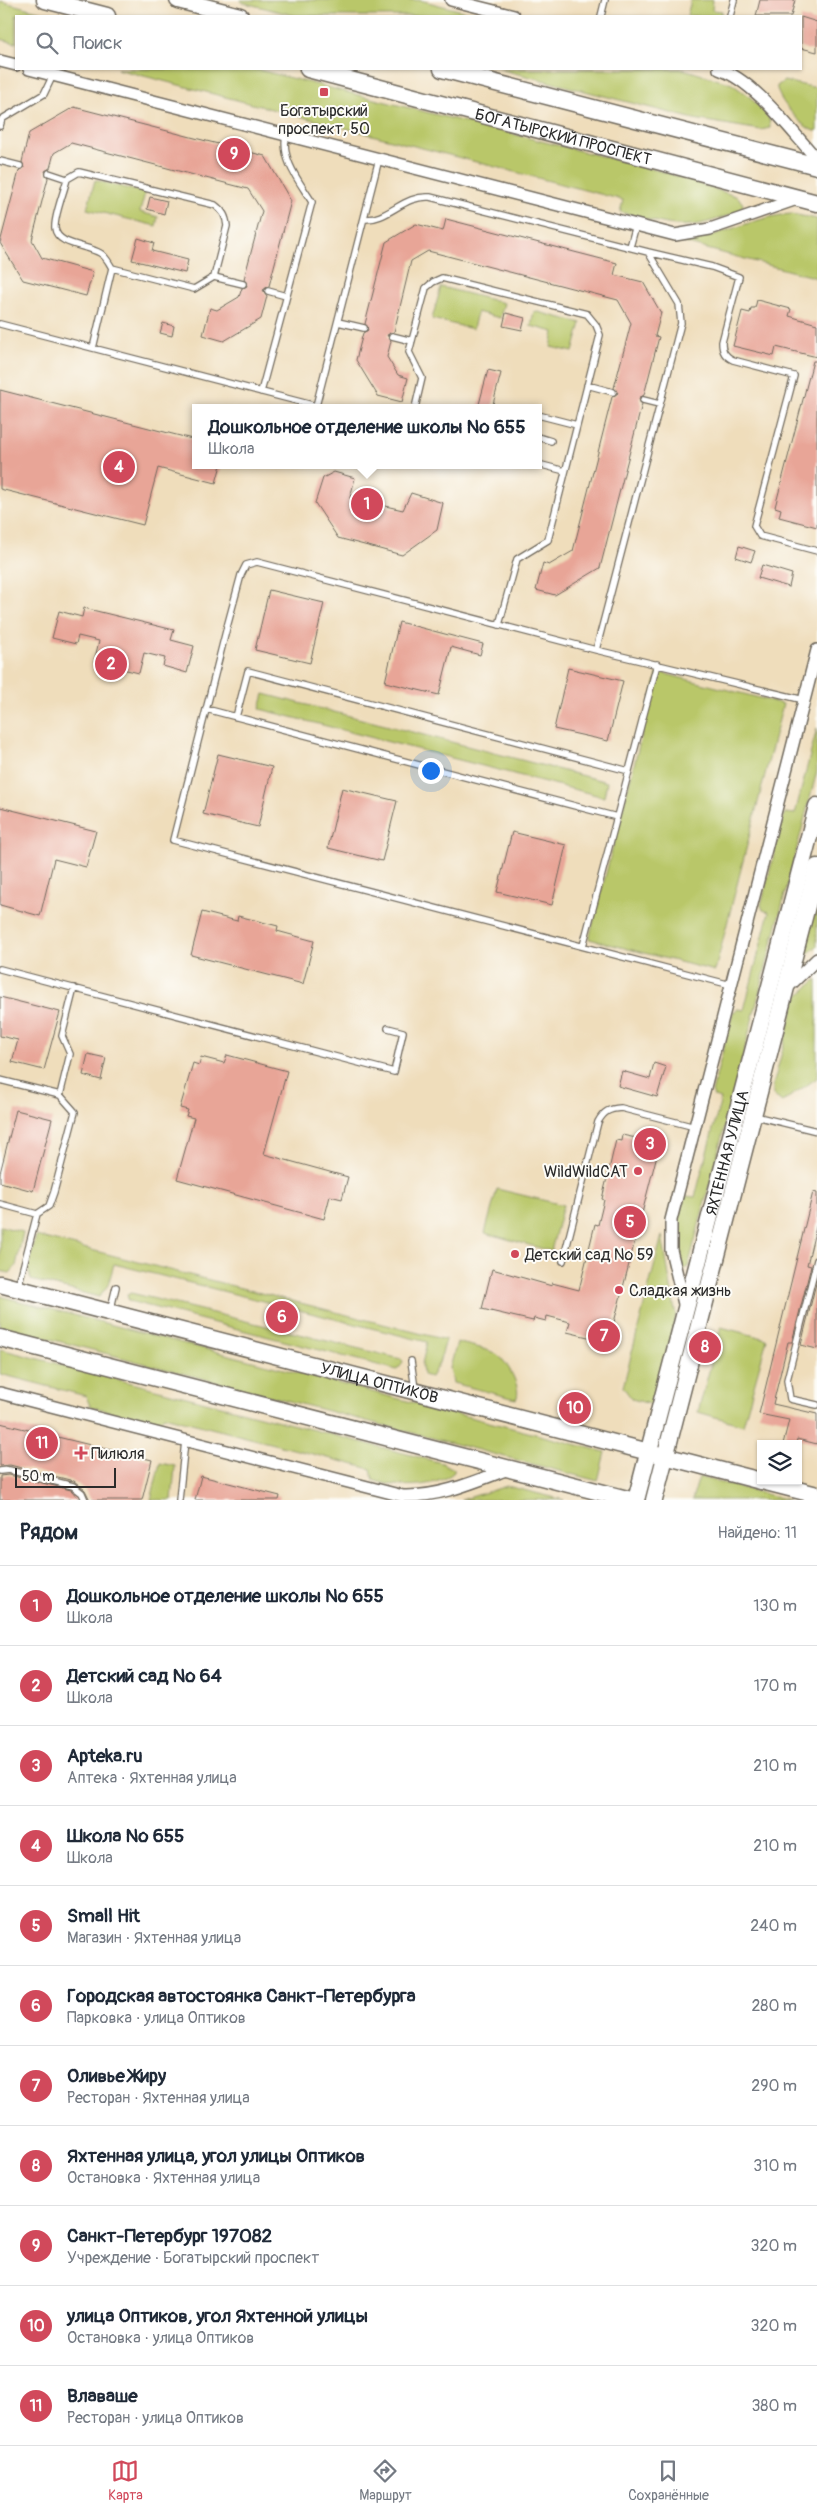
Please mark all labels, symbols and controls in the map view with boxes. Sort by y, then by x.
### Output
search box [15,15,802,70]
icon: search [33,29,61,57]
text: Поиск [73,31,123,55]
marker: Богатырский проспект, 50 [318,86,330,98]
place label: Богатырский проспект, 50 [278,101,370,139]
street label: БОГАТЫРСКИЙ ПРОСПЕКТ [473,104,654,170]
pin: 9 [218,135,250,173]
popup [192,404,542,469]
text: Дошкольное отделение школы № 655 [209,415,525,439]
text: Школа [209,439,254,459]
pin: 4 [103,448,135,486]
pin: 1 [351,485,383,523]
pin: 2 [95,645,127,683]
your location [418,758,444,784]
street label: ЯХТЕННАЯ УЛИЦА [702,1088,754,1218]
pin: 3 [634,1125,666,1163]
place label: WildWildCAT [544,1162,628,1182]
marker: WildWildCAT [632,1165,644,1177]
pin: 5 [614,1203,646,1241]
place label: Детский сад № 59 [524,1245,654,1265]
marker: Детский сад № 59 [509,1248,521,1260]
place label: Сладкая жизнь [629,1281,731,1301]
marker: Сладкая жизнь [613,1284,625,1296]
pin: 6 [266,1298,298,1336]
pin: 7 [588,1317,620,1355]
pin: 8 [689,1328,721,1366]
street label: УЛИЦА ОПТИКОВ [318,1358,440,1408]
pin: 10 [559,1389,591,1427]
pin: 11 [26,1424,58,1462]
map controls [757,1440,802,1485]
button: layers [757,1440,802,1485]
place label: Пилюля [91,1444,145,1464]
marker: Пилюля [75,1447,87,1459]
scale bar [15,1465,116,1488]
text: 50 m [22,1468,55,1485]
text: Рядом [20,1519,78,1546]
text: Найдено: 11 [717,1523,797,1543]
text: Дошкольное отделение школы № 655 [67,1584,384,1608]
text: 1 [33,1596,39,1616]
text: 130 m [753,1596,797,1616]
text: Школа [67,1608,113,1628]
text: Детский сад № 64 [67,1664,222,1688]
text: 2 [32,1676,40,1696]
text: 170 m [754,1676,797,1696]
text: Школа [67,1688,113,1708]
text: Apteka.ru [67,1744,143,1768]
text: 3 [32,1756,40,1776]
text: 210 m [753,1756,797,1776]
text: Аптека · Яхтенная улица [67,1768,237,1788]
text: Школа № 655 [67,1824,184,1848]
text: 4 [31,1836,41,1856]
text: 210 m [753,1836,797,1856]
text: Школа [67,1848,113,1868]
text: Small Hit [67,1904,140,1928]
text: 5 [32,1916,40,1936]
text: 240 m [750,1916,797,1936]
text: Магазин · Яхтенная улица [67,1928,241,1948]
text: Городская автостоянка Санкт-Петербурга [67,1984,416,2008]
text: 6 [31,1996,41,2016]
text: 280 m [751,1996,797,2016]
text: Парковка · улица Оптиков [67,2008,246,2028]
text: Оливье Жиру [67,2064,166,2088]
text: 7 [32,2076,40,2096]
text: 290 m [751,2076,797,2096]
text: Ресторан · Яхтенная улица [67,2088,250,2108]
text: Яхтенная улица, угол улицы Оптиков [67,2144,365,2168]
text: 8 [32,2156,40,2176]
text: 310 m [753,2156,797,2176]
text: Остановка · Яхтенная улица [67,2168,260,2188]
text: Санкт-Петербург 197082 [67,2224,272,2248]
text: 9 [32,2236,40,2256]
text: 320 m [751,2236,797,2256]
text: Учреждение · Богатырский проспект [67,2248,319,2268]
text: улица Оптиков, угол Яхтенной улицы [67,2304,368,2328]
text: 10 [27,2316,45,2336]
text: 320 m [751,2316,797,2336]
text: Остановка · улица Оптиков [67,2328,254,2348]
text: Влаваше [67,2384,138,2408]
text: 11 [30,2396,42,2416]
text: 380 m [751,2396,797,2416]
text: Ресторан · улица Оптиков [67,2408,244,2428]
tab: Карта [108,2457,143,2504]
tab: Маршрут [359,2457,412,2504]
tab: Сохранённые [628,2457,709,2504]

